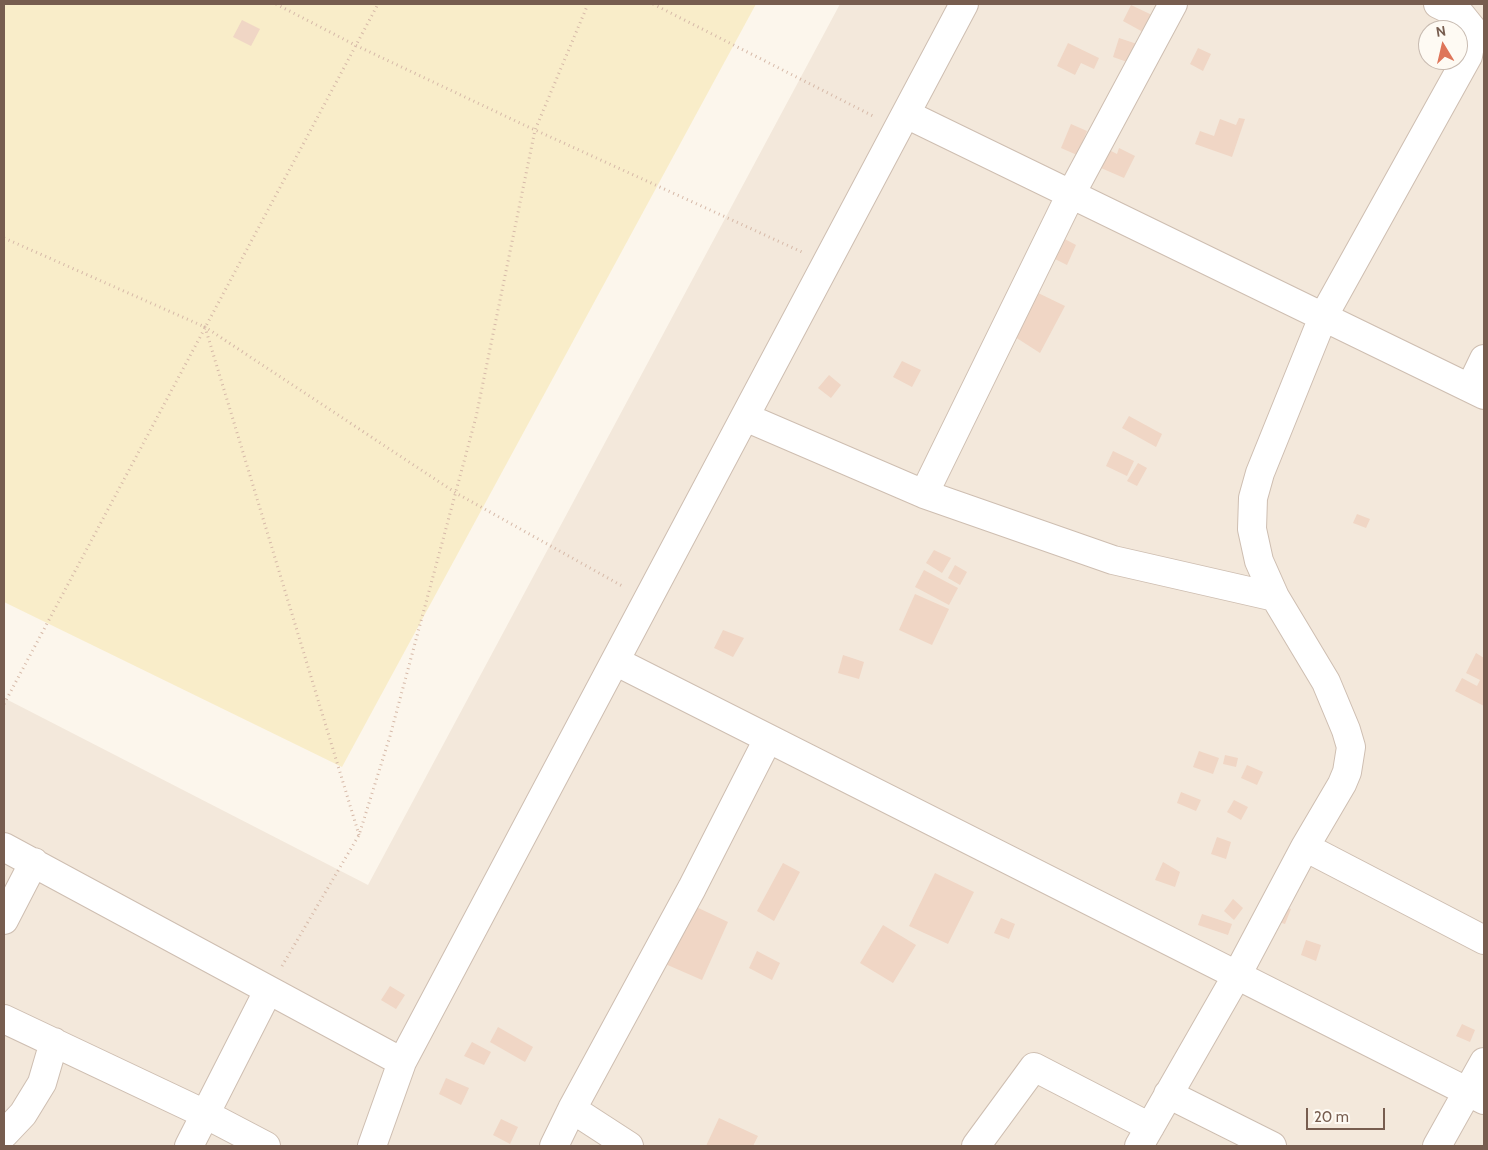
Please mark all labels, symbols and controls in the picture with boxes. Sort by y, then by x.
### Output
north arrow [1418,20,1468,70]
text: N [1435,22,1447,41]
scale bar [1308,1098,1387,1130]
text: 20 m [1314,1108,1349,1126]

